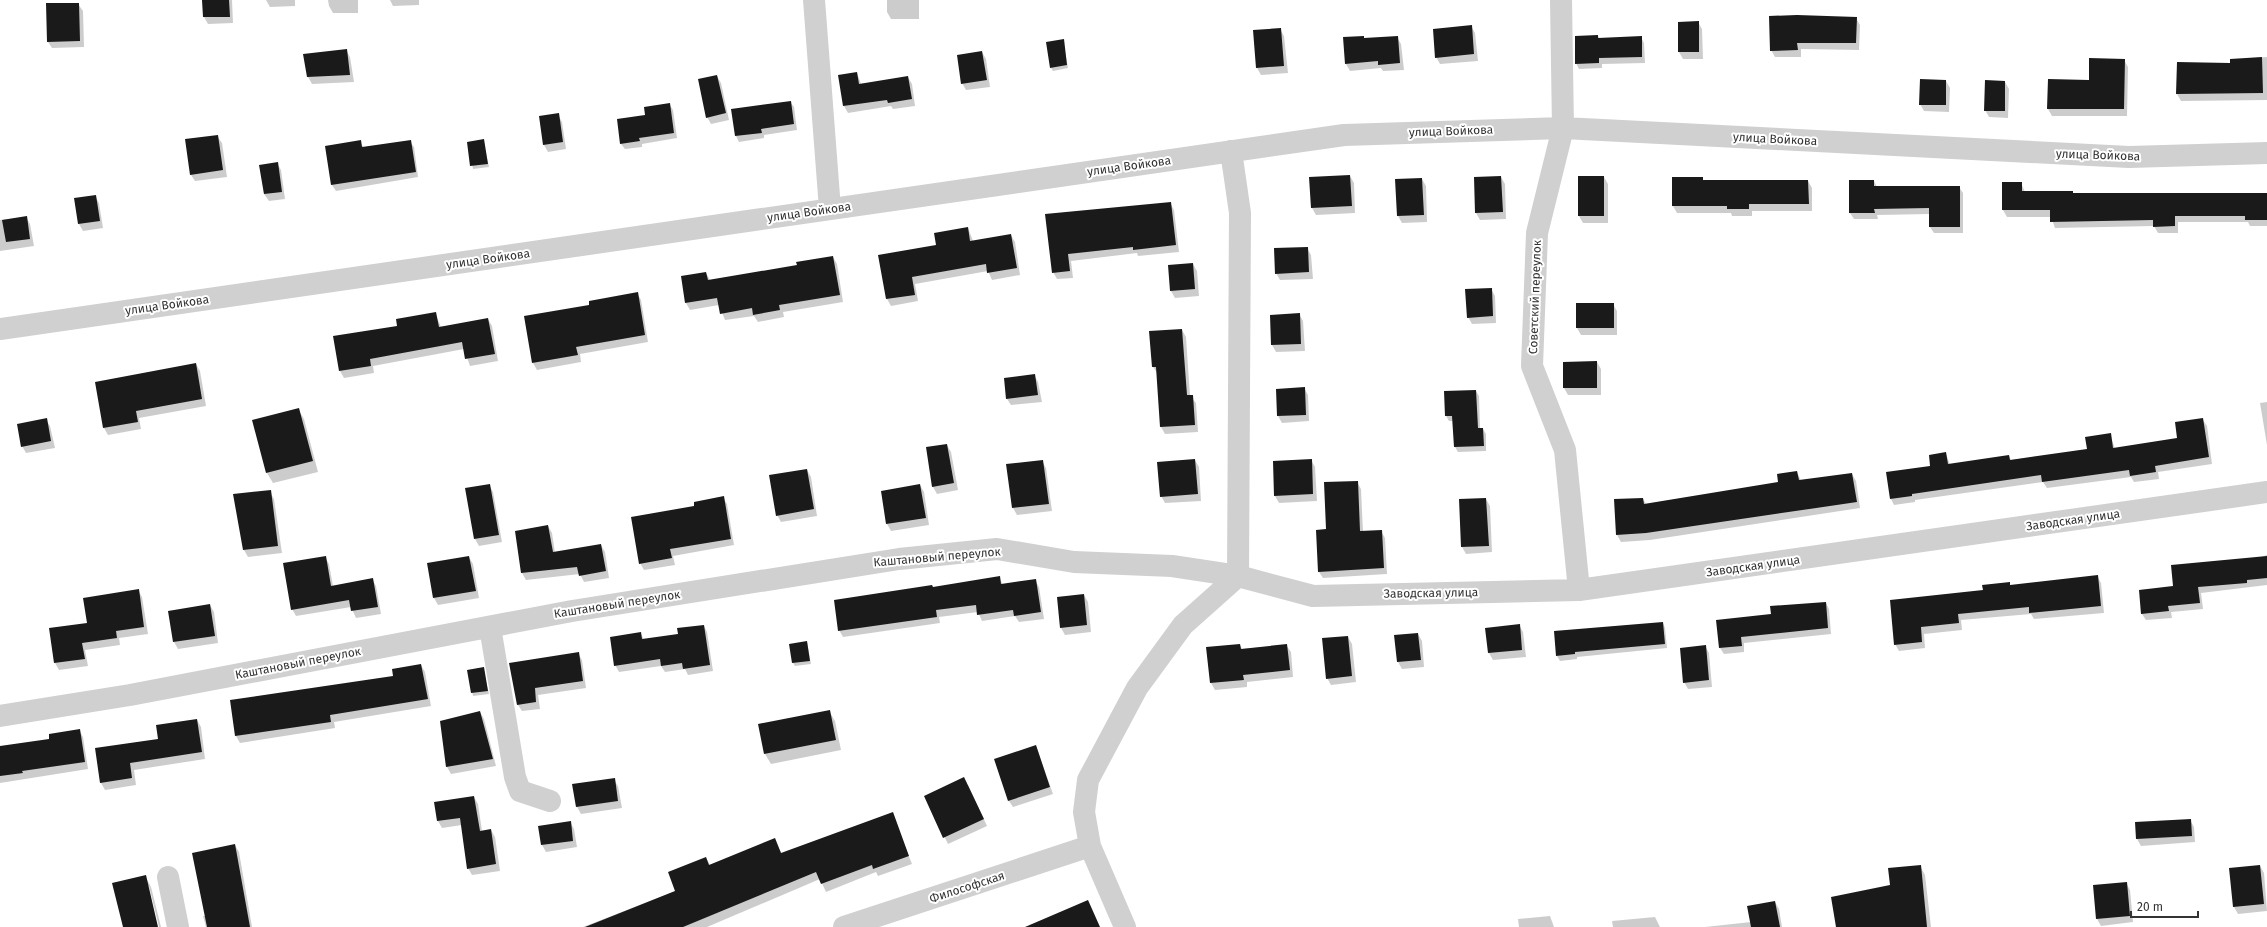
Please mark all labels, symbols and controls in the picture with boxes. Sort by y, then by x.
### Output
street label: улица Войкова [1409,123,1493,139]
street label: улица Войкова [1732,130,1818,148]
street label: улица Войкова [2056,147,2140,163]
street label: улица Войкова [1086,153,1172,179]
street label: улица Войкова [766,199,852,225]
street label: Советский переулок [1526,239,1544,354]
street label: улица Войкова [445,246,531,272]
street label: улица Войкова [124,292,210,318]
street label: Заводская улица [2025,506,2121,534]
street label: Каштановый переулок [873,544,1002,570]
street label: Заводская улица [1705,552,1801,580]
street label: Заводская улица [1384,585,1478,601]
street label: Каштановый переулок [553,587,682,621]
street label: Каштановый переулок [234,644,363,682]
street label: Философская [928,868,1006,906]
scale bar [2131,893,2198,919]
text: 20 m [2137,900,2163,914]

